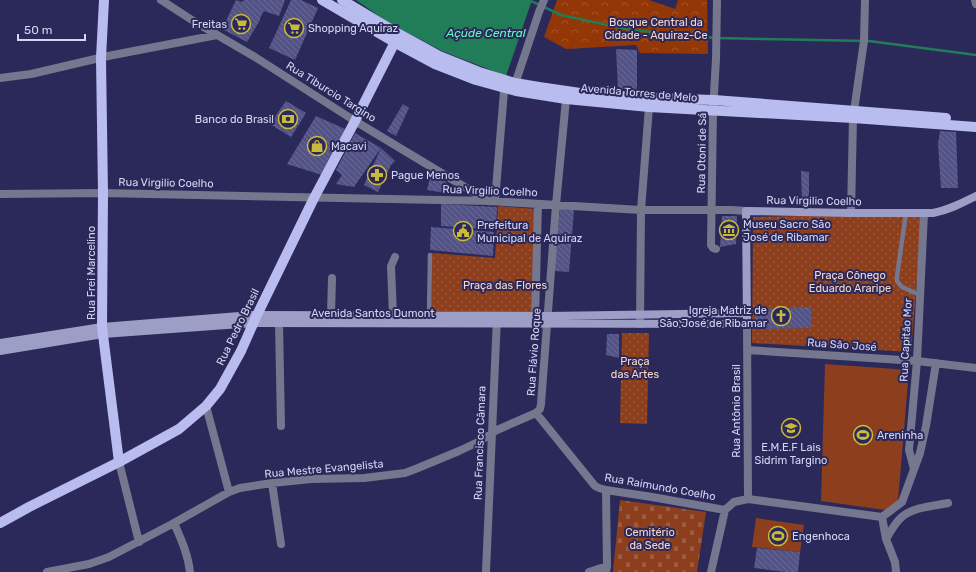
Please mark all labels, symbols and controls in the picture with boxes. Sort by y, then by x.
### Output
supermarket icon: Freitas [230,13,252,35]
scale bar [18,16,85,42]
park label: Bosque Central da Cidade - Aquiraz-Ce [604,16,708,42]
supermarket icon: Shopping Aquiraz [283,17,305,39]
place label: Freitas [192,18,227,31]
place label: Shopping Aquiraz [308,22,399,35]
text: 50 m [24,23,52,37]
water label: Açúde Central [445,26,527,40]
street label: Rua Tiburcio Targino [284,59,378,125]
street label: Avenida Torres de Melo [580,81,698,105]
bank icon: Banco do Brasil [277,108,299,130]
street label: Rua Otoni de Sá [695,112,709,194]
place label: Banco do Brasil [195,113,274,126]
shop icon: Macavi [306,135,328,157]
place label: Macavi [331,140,367,153]
pharmacy icon: Pague Menos [366,164,388,186]
place label: Pague Menos [391,169,460,182]
street label: Rua Virgilio Coelho [118,176,214,190]
street label: Rua Virgilio Coelho [442,183,538,199]
street label: Rua Virgilio Coelho [766,194,862,208]
place label: Museu Sacro São José de Ribamar [743,218,831,244]
place label: Prefeitura Municipal de Aquiraz [477,219,583,245]
museum icon: Museu Sacro São José de Ribamar [718,219,740,241]
public building icon: Prefeitura Municipal de Aquiraz [452,220,474,242]
street label: Rua Frei Marcelino [85,226,98,320]
park label: Praça Cônego Eduardo Araripe [809,269,891,295]
park label: Praça das Flores [463,279,548,292]
street label: Rua Pedro Brasil [214,286,262,368]
street label: Rua Capitão Mor [897,297,915,382]
place label: Igreja Matriz de São José de Ribamar [659,304,768,330]
church icon: Igreja Matriz de São José de Ribamar [770,305,792,327]
street label: Avenida Santos Dumont [311,307,435,320]
street label: Rua Flávio Roque [524,308,544,396]
street label: Rua São José [807,336,877,354]
park label: Praça das Artes [611,355,660,381]
street label: Rua Antônio Brasil [730,364,743,458]
street label: Rua Francisco Câmara [472,386,488,500]
school or university icon: E.M.E.F Lais Sidrim Targino [780,417,802,439]
sports icon: Areninha [852,424,874,446]
place label: Areninha [877,429,923,442]
place label: E.M.E.F Lais Sidrim Targino [755,441,827,467]
street label: Rua Mestre Evangelista [264,457,384,481]
street label: Rua Raimundo Coelho [603,471,717,503]
sports icon: Engenhoca [767,525,789,547]
park label: Cemitério da Sede [625,526,675,552]
place label: Engenhoca [792,530,850,543]

